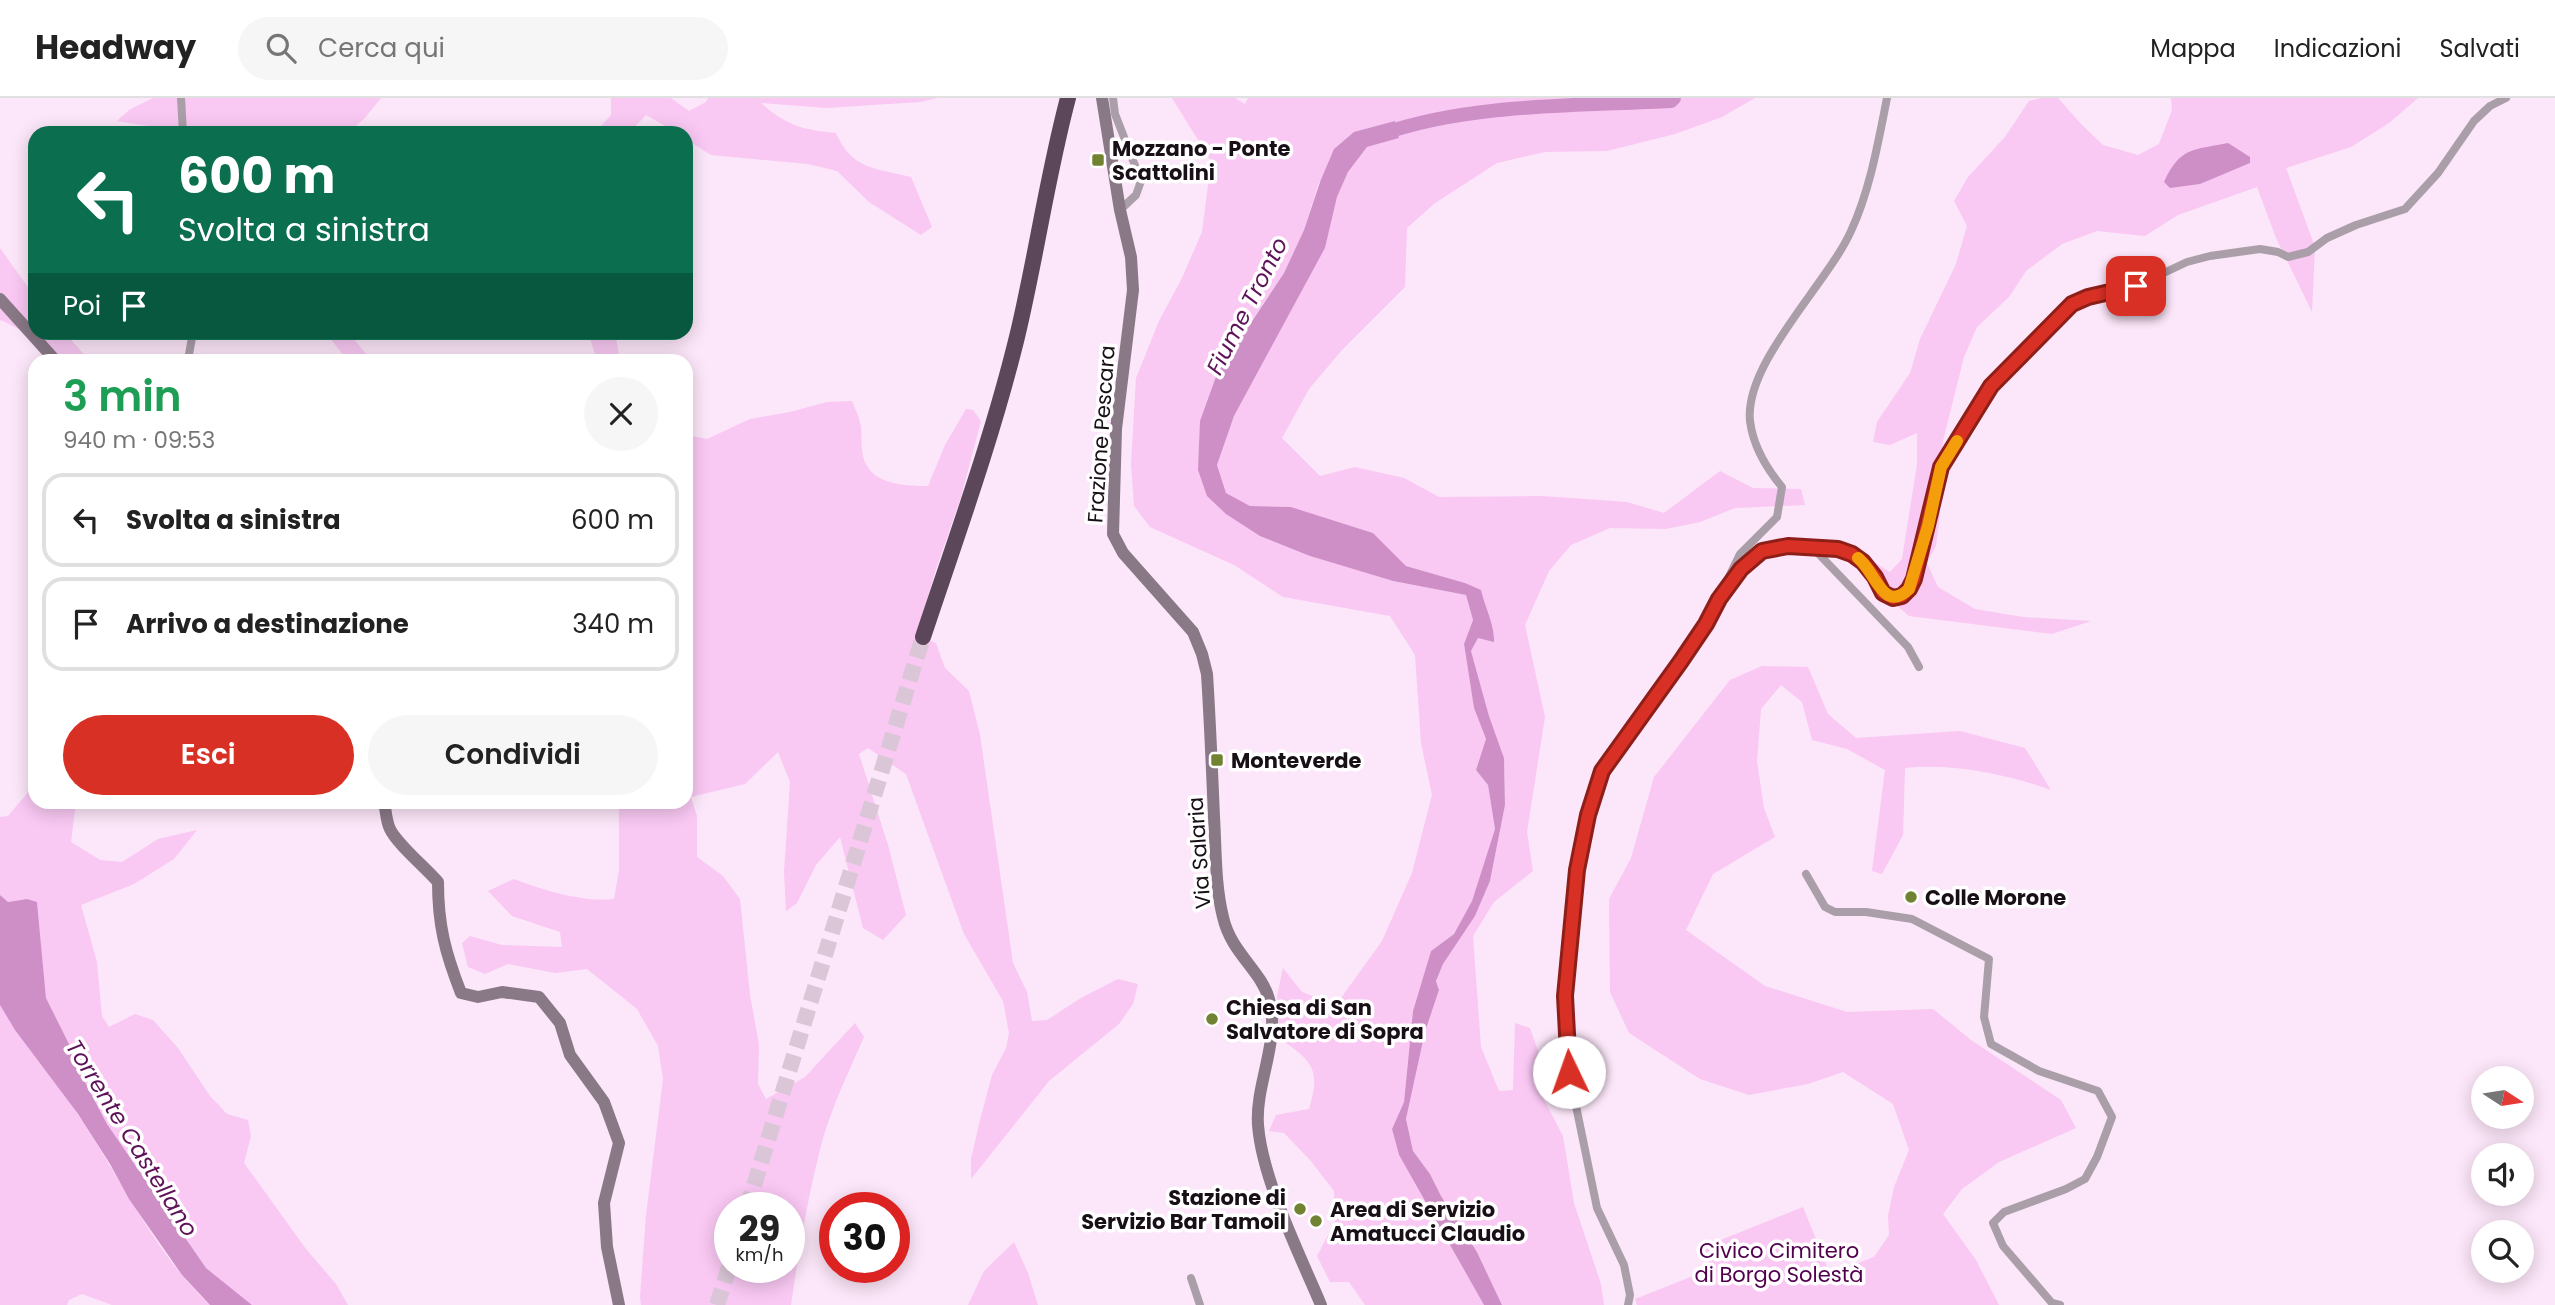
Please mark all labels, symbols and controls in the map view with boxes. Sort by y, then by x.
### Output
search box [238,17,728,80]
text: Headway [35,24,196,71]
icon: search [262,29,300,67]
text: Cerca qui [318,30,445,66]
text: Mappa [2150,32,2236,65]
text: Indicazioni [2274,32,2401,65]
text: Salvati [2439,32,2520,65]
place label: Mozzano - Ponte Scattolini [1112,134,1291,187]
text: 600 m [178,142,335,210]
marker: Mozzano - Ponte Scattolini [1090,152,1106,168]
icon: left [63,154,154,245]
text: Svolta a sinistra [178,207,430,252]
water label: Fiume Tronto [1199,232,1295,380]
pin [2106,256,2166,316]
icon: arrive [2117,267,2155,305]
icon: arrive [115,287,153,325]
text: Poi [63,288,101,324]
street label: Frazione Pescara [1080,344,1122,524]
text: 3 min [63,367,182,426]
button: close [584,377,658,451]
text: 940 m · 09:53 [63,424,215,456]
icon: left [67,501,105,539]
text: Svolta a sinistra [126,502,341,538]
text: 600 m [571,502,654,538]
icon: arrive [67,605,105,643]
text: Arrivo a destinazione [126,606,409,642]
text: 340 m [572,606,654,642]
button: Esci [63,715,354,795]
button: Condividi [368,715,658,795]
place label: Monteverde [1231,746,1362,775]
marker: Monteverde [1209,752,1225,768]
street label: Via Salaria [1181,796,1217,910]
place label: Colle Morone [1925,883,2066,912]
marker: Colle Morone [1903,889,1919,905]
place label: Chiesa di San Salvatore di Sopra [1226,993,1424,1046]
marker: Chiesa di San Salvatore di Sopra [1204,1011,1220,1027]
water label: Torrente Castellano [58,1033,206,1243]
position arrow [1532,1035,1606,1109]
north arrow [2471,1066,2534,1129]
map controls [2471,1066,2534,1283]
button: sound [2471,1143,2534,1206]
place label: Stazione di Servizio Bar Tamoil [1081,1183,1286,1236]
speed limit sign: 30 [819,1192,910,1283]
place label: Area di Servizio Amatucci Claudio [1330,1195,1525,1248]
marker: Stazione di Servizio Bar Tamoil [1292,1201,1308,1217]
text: 29 [739,1204,780,1253]
marker: Area di Servizio Amatucci Claudio [1308,1213,1324,1229]
button: search [2471,1220,2534,1283]
park label: Civico Cimitero di Borgo Solestà [1694,1236,1864,1289]
text: km/h [736,1242,783,1267]

